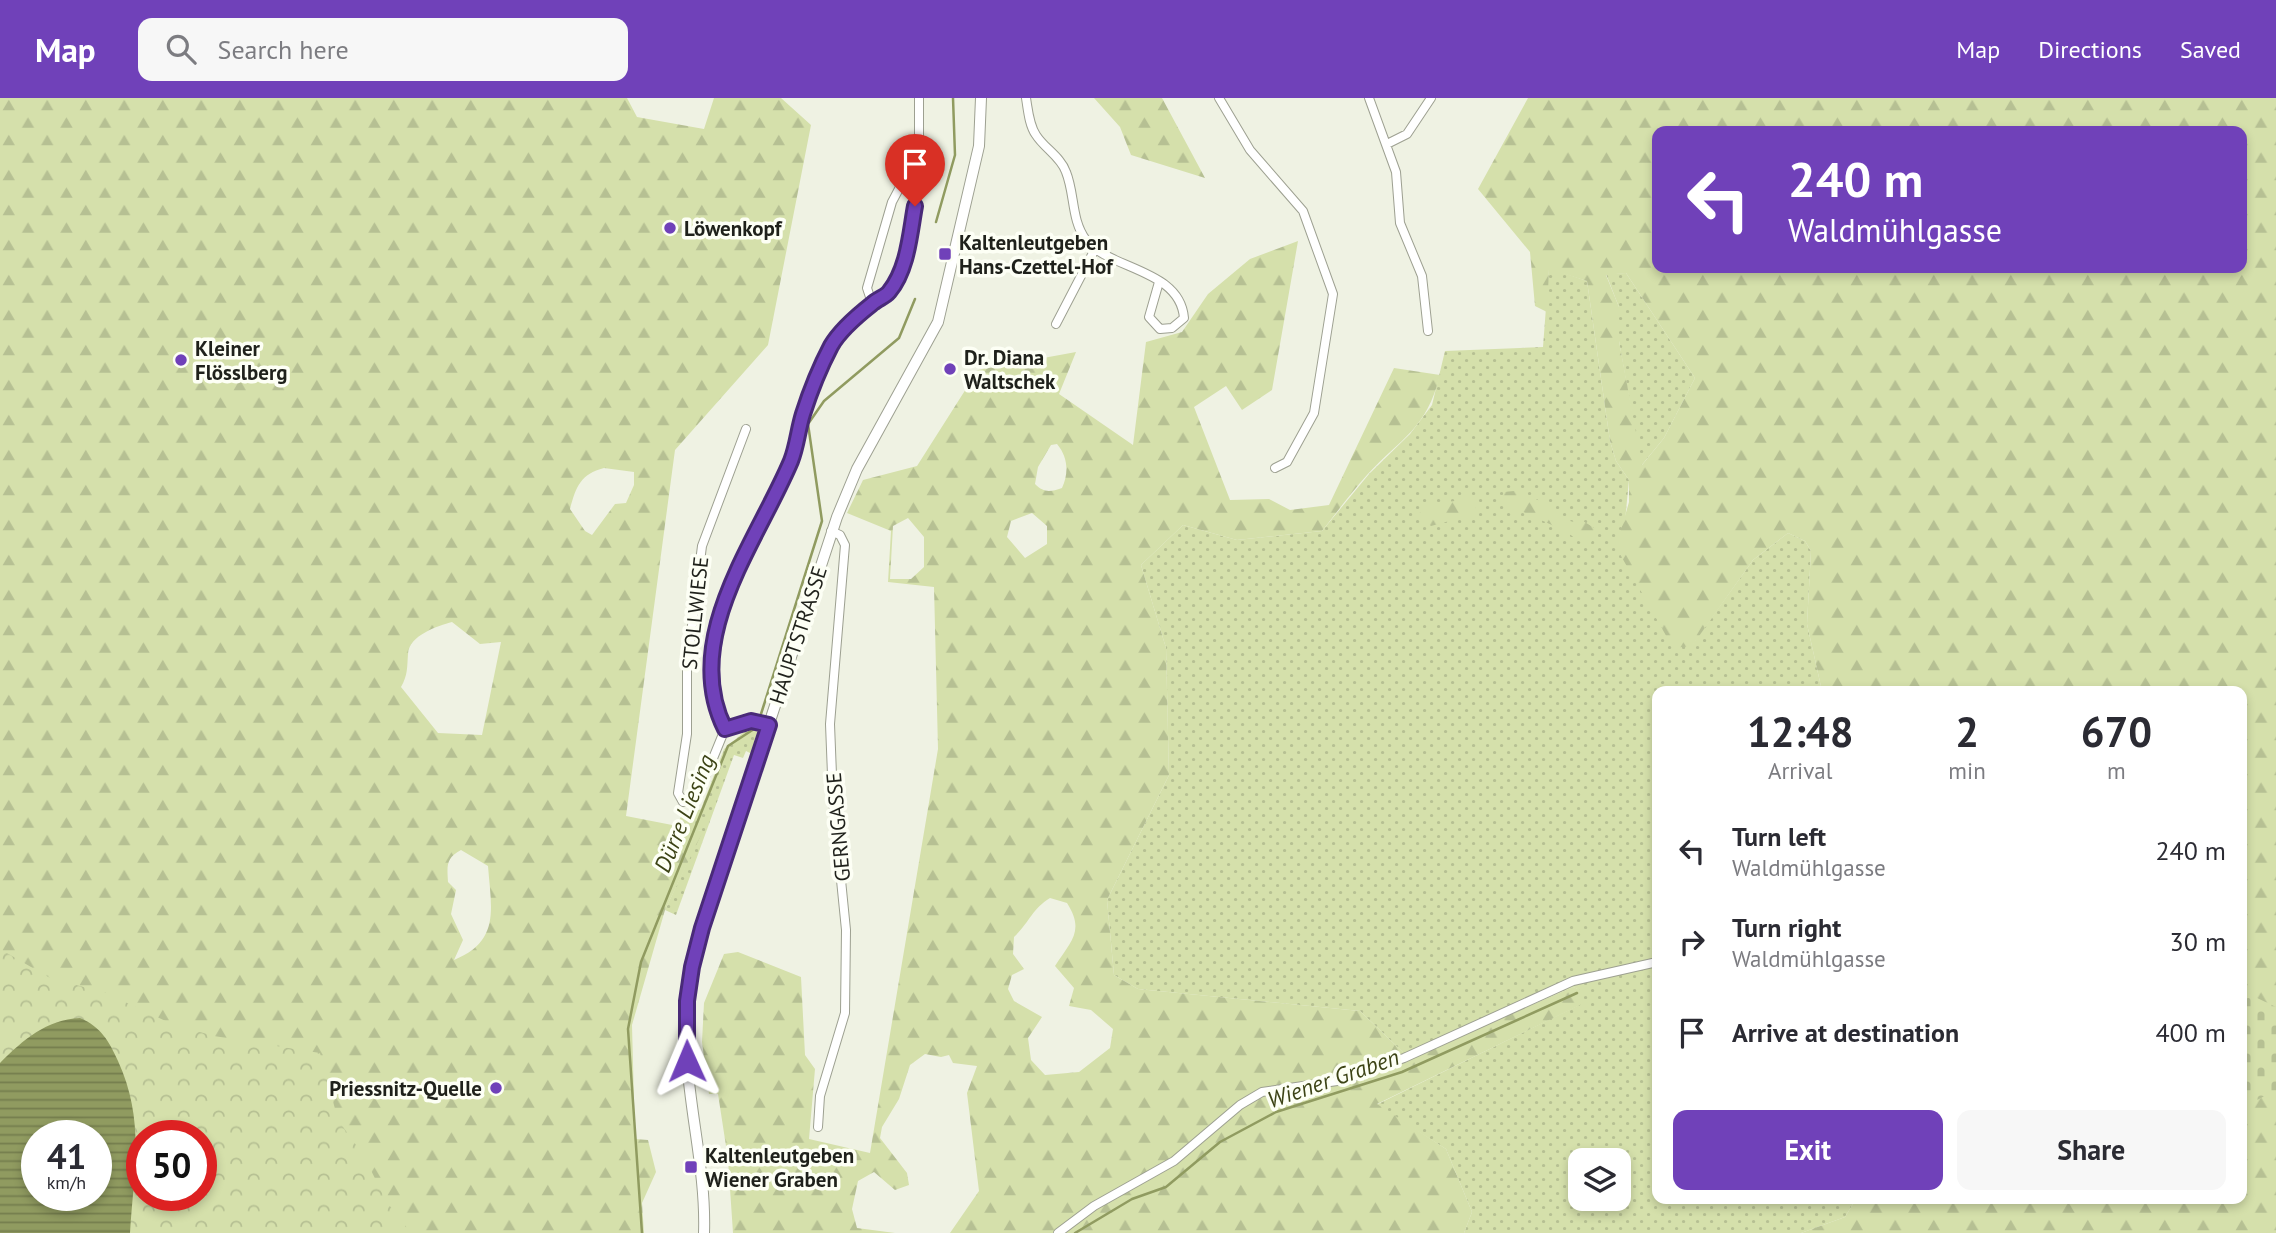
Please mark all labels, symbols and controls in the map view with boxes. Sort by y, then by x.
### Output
search box [138,18,628,81]
text: Map [35,28,96,71]
icon: search [162,30,200,68]
text: Search here [218,33,349,66]
text: Map [1956,34,2000,65]
text: Directions [2038,34,2142,65]
text: Saved [2180,34,2241,65]
pin [885,134,945,206]
icon: arrive [896,145,934,183]
text: 240 m [1788,147,1923,211]
icon: left [1673,154,1764,245]
text: Waldmühlgasse [1788,209,2002,251]
place label: Löwenkopf [684,215,783,242]
marker: Löwenkopf [662,220,678,236]
place label: Kaltenleutgeben Hans-Czettel-Hof [959,229,1114,280]
marker: Kaltenleutgeben Hans-Czettel-Hof [937,246,953,262]
place label: Kleiner Flösslberg [195,335,288,386]
place label: Dr. Diana Waltschek [964,344,1056,395]
marker: Kleiner Flösslberg [173,352,189,368]
marker: Dr. Diana Waltschek [942,361,958,377]
street label: STOLLWIESE [676,555,714,671]
street label: HAUPTSTRASSE [763,562,833,708]
text: 12:48 [1747,704,1853,759]
text: 2 [1955,704,1979,759]
text: 670 [2081,704,2152,759]
water label: Dürre Liesing [647,749,721,876]
text: Arrival [1768,756,1832,785]
text: min [1948,756,1986,785]
text: m [2107,756,2126,785]
street label: GERNGASSE [820,771,856,883]
text: Turn left [1732,820,1826,853]
icon: left [1673,832,1711,870]
text: 240 m [2155,834,2226,867]
text: Waldmühlgasse [1732,853,1886,882]
text: Turn right [1732,911,1841,944]
icon: right [1673,923,1711,961]
text: 30 m [2170,925,2226,958]
text: Waldmühlgasse [1732,944,1886,973]
icon: arrive [1673,1014,1711,1052]
text: Arrive at destination [1732,1016,1959,1049]
text: 400 m [2155,1016,2226,1049]
position arrow [650,1024,724,1098]
water label: Wiener Graben [1263,1042,1403,1114]
place label: Priessnitz-Quelle [329,1075,482,1102]
marker: Priessnitz-Quelle [488,1080,504,1096]
button: Exit [1673,1110,1943,1190]
button: Share [1957,1110,2226,1190]
speed limit sign: 50 [126,1120,217,1211]
text: 41 [47,1133,86,1179]
place label: Kaltenleutgeben Wiener Graben [705,1142,854,1193]
map controls [1568,1148,1631,1211]
button: layers [1568,1148,1631,1211]
marker: Kaltenleutgeben Wiener Graben [683,1159,699,1175]
text: km/h [47,1171,86,1194]

